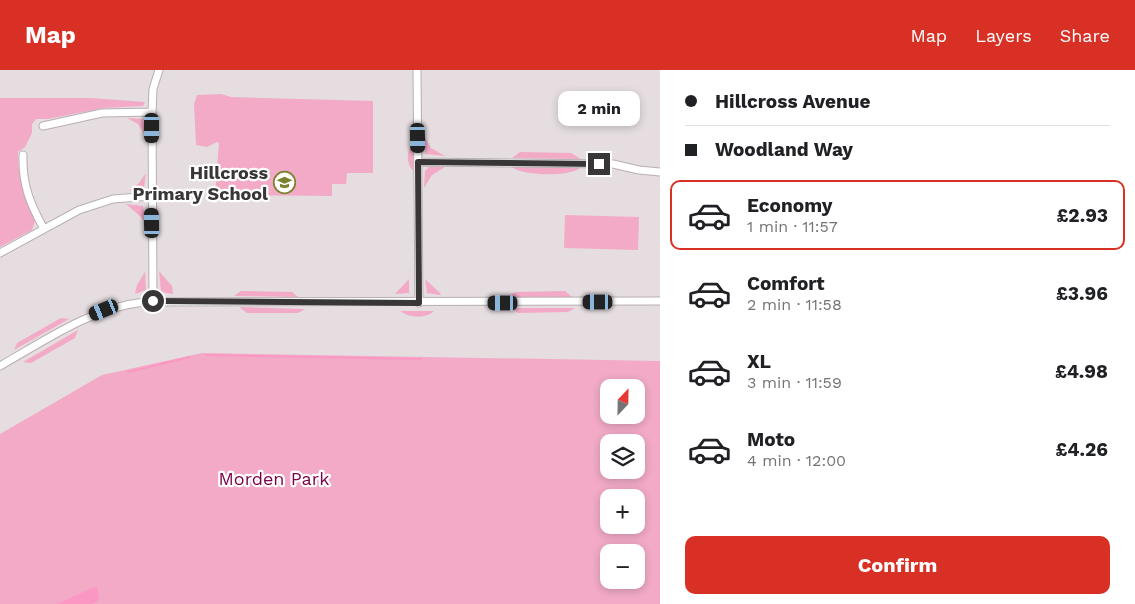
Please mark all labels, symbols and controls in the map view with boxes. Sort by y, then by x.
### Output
text: Map [25,21,76,49]
text: Map [910,25,947,46]
text: Layers [975,25,1032,46]
text: Share [1060,25,1110,46]
text: Hillcross Avenue [715,90,871,113]
callout: 2 min [558,92,640,126]
text: 2 min [577,99,621,118]
car [144,113,159,143]
car [410,123,425,153]
text: Woodland Way [715,138,853,161]
route end [588,153,610,175]
place label: Hillcross Primary School [133,162,268,204]
school or university icon: Hillcross Primary School [272,171,296,195]
icon: car [687,193,732,238]
text: Economy [747,194,832,217]
text: £2.93 [1057,204,1108,227]
car [144,208,159,238]
text: 1 min · 11:57 [747,217,838,236]
icon: car [687,271,732,316]
text: Comfort [747,272,825,295]
text: £3.96 [1056,282,1108,305]
route start [142,290,164,312]
car [583,295,613,310]
text: 2 min · 11:58 [747,295,842,314]
car [488,296,518,311]
car [87,297,120,323]
icon: car [687,349,732,394]
text: XL [747,350,771,373]
text: £4.98 [1055,360,1108,383]
text: 3 min · 11:59 [747,373,842,392]
north arrow [600,379,645,424]
map controls [600,379,645,589]
icon: car [687,427,732,472]
text: Moto [747,428,795,451]
button: layers [600,434,645,479]
text: £4.26 [1055,438,1108,461]
text: 4 min · 12:00 [747,451,846,470]
park label: Morden Park [219,468,329,489]
button: + [600,489,645,534]
button: Confirm [685,536,1110,594]
button: − [600,544,645,589]

